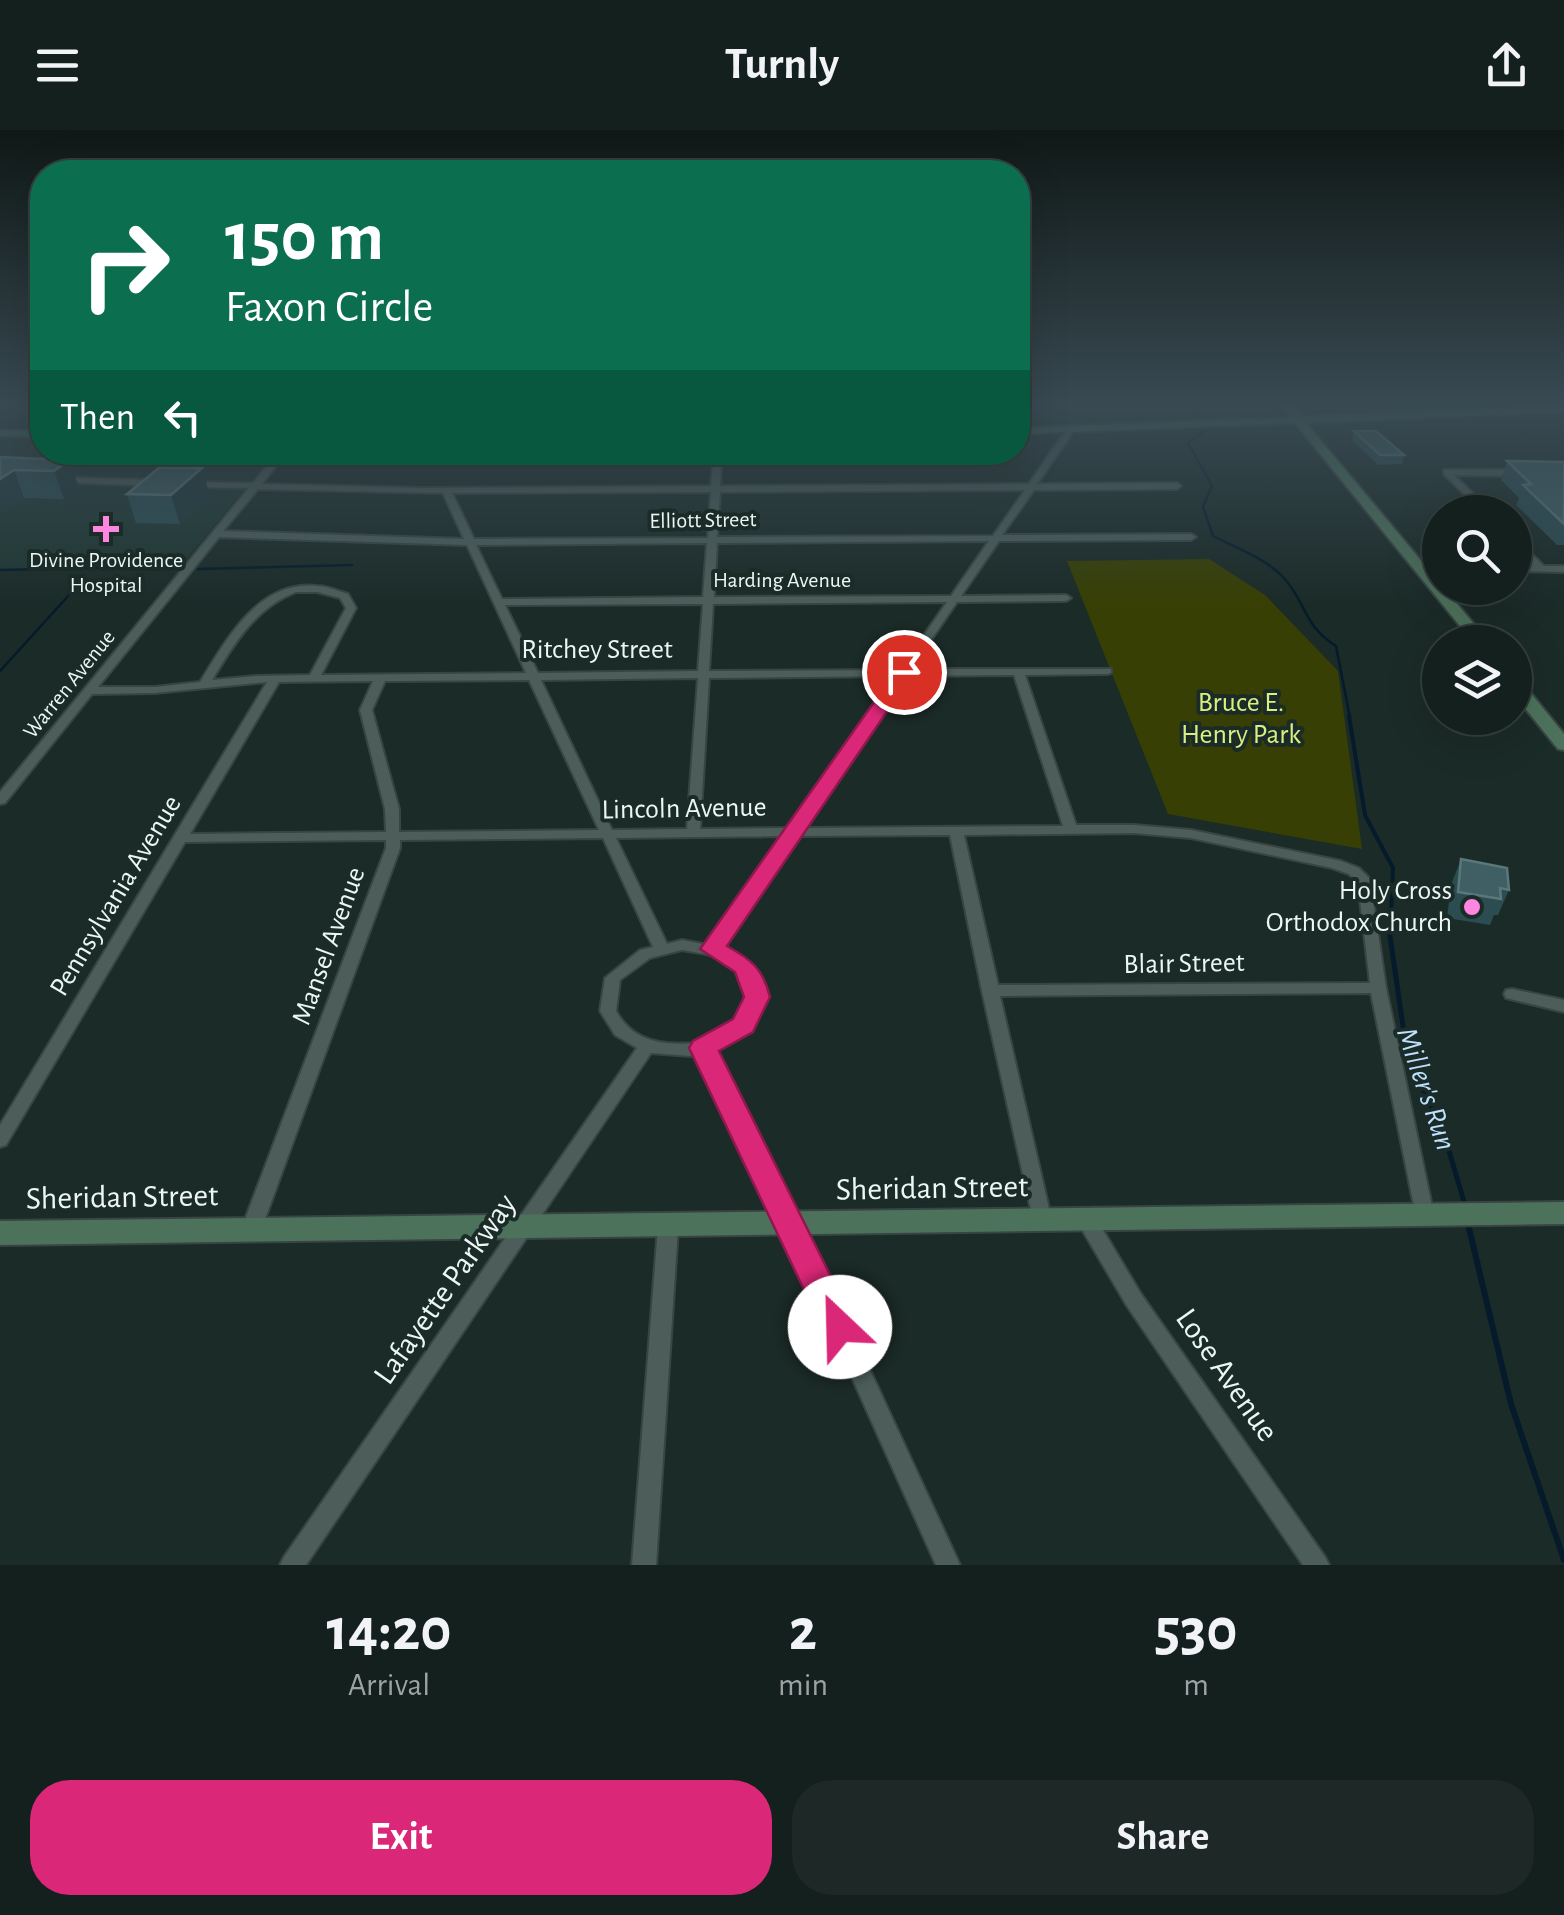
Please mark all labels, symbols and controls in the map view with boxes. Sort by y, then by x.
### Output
icon: menu [30,38,85,93]
icon: share [1479,38,1534,93]
text: Turnly [725,42,839,87]
icon: right [60,200,190,330]
text: 150 m [225,203,384,273]
text: Faxon Circle [225,285,433,330]
icon: left [155,390,210,445]
text: Then [60,399,135,437]
map controls [1422,495,1532,735]
button: search [1422,495,1532,605]
street label: Elliott Street [649,508,757,532]
marker: Divine Providence Hospital [93,516,119,542]
place label: Divine Providence Hospital [29,549,183,596]
street label: Harding Avenue [713,569,851,591]
button: layers [1422,625,1532,735]
street label: Warren Avenue [19,626,119,742]
pin [862,630,947,715]
street label: Ritchey Street [521,636,673,664]
icon: arrive [877,645,932,700]
park label: Bruce E. Henry Park [1181,689,1301,749]
street label: Pennsylvania Avenue [45,791,187,1001]
street label: Lincoln Avenue [601,794,767,824]
street label: Mansel Avenue [288,864,370,1028]
place label: Holy Cross Orthodox Church [1266,877,1452,937]
marker: Holy Cross Orthodox Church [1461,896,1483,918]
street label: Blair Street [1123,949,1245,979]
water label: Miller's Run [1391,1024,1461,1154]
street label: Sheridan Street [836,1170,1028,1206]
street label: Sheridan Street [26,1179,218,1215]
street label: Lafayette Parkway [368,1188,522,1390]
position arrow [788,1275,892,1379]
street label: Lose Avenue [1170,1303,1284,1447]
text: 14:20 [327,1601,452,1661]
text: 2 [789,1601,817,1661]
text: 530 [1154,1601,1237,1661]
text: Arrival [348,1669,430,1701]
text: min [778,1669,828,1701]
text: m [1183,1669,1209,1701]
button: Exit [30,1780,772,1895]
button: Share [792,1780,1534,1895]

